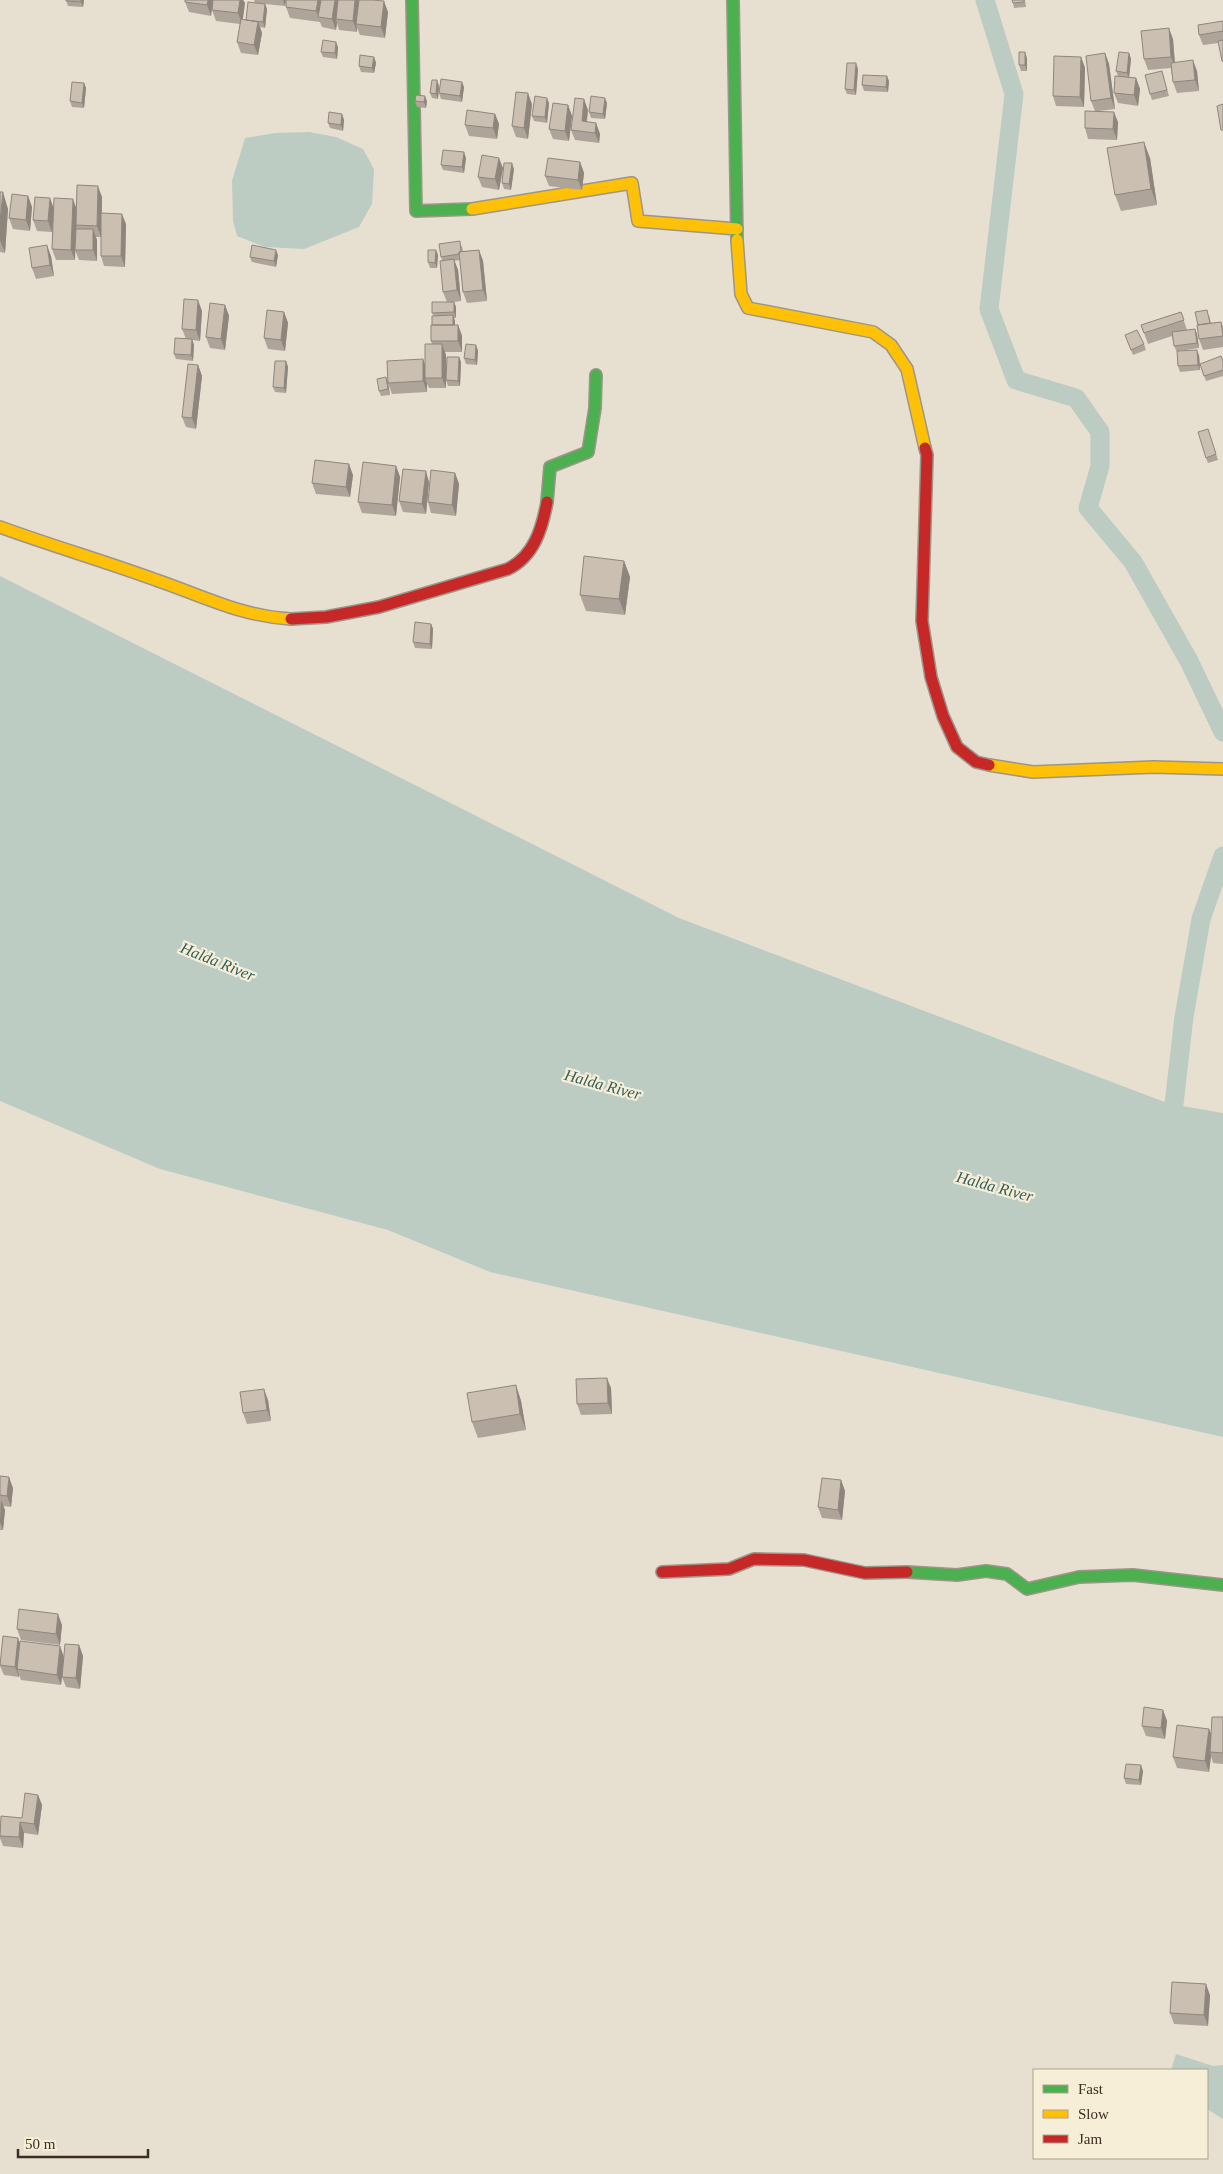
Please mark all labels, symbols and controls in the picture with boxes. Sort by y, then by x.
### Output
water label: Halda River [177,938,258,984]
water label: Halda River [562,1066,644,1103]
water label: Halda River [954,1168,1036,1205]
legend [1033,2069,1208,2159]
text: Fast [1078,2081,1104,2097]
text: Slow [1078,2106,1109,2122]
scale bar [18,2126,148,2158]
text: Jam [1078,2131,1102,2147]
text: 50 m [25,2136,56,2152]

